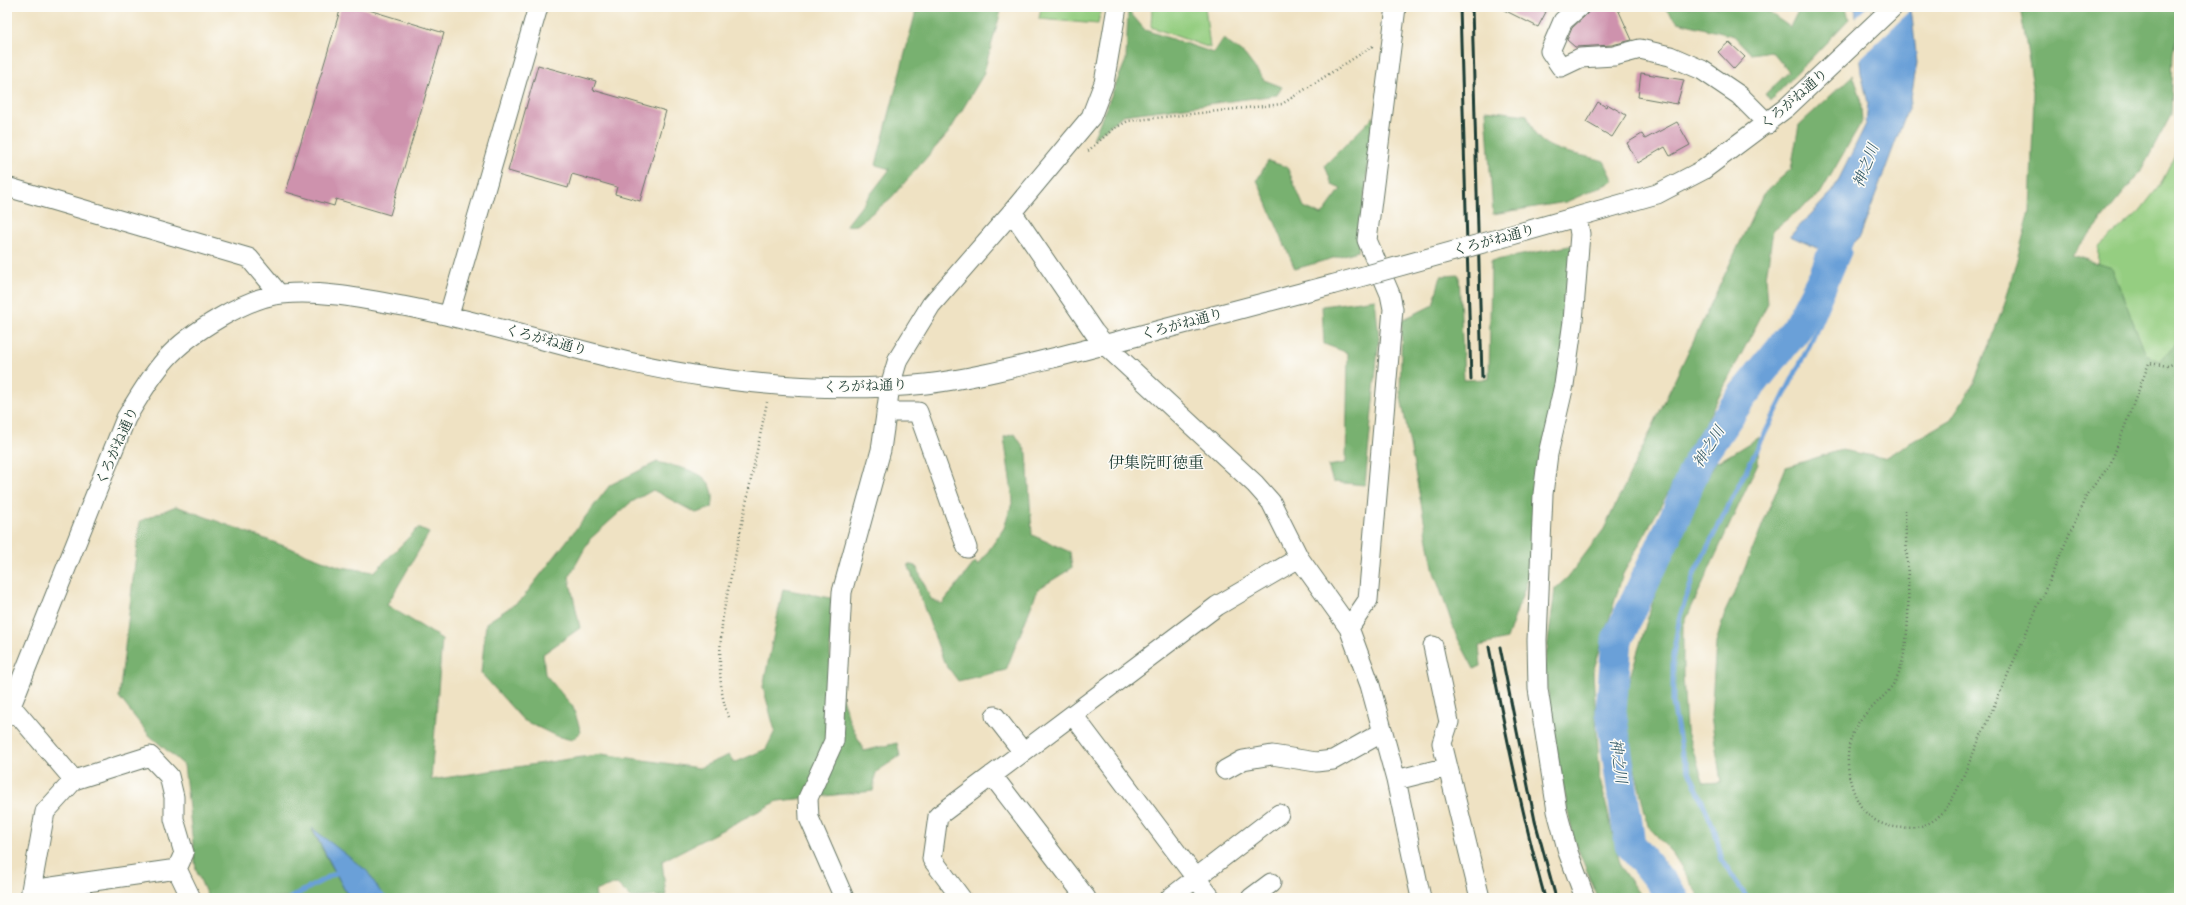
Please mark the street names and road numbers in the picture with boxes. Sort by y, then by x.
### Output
street label: くろがね通り [1757,65,1831,133]
street label: くろがね通り [1451,221,1537,259]
street label: くろがね通り [1139,305,1225,343]
street label: くろがね通り [503,321,589,359]
street label: くろがね通り [823,376,907,396]
street label: くろがね通り [92,404,142,488]

